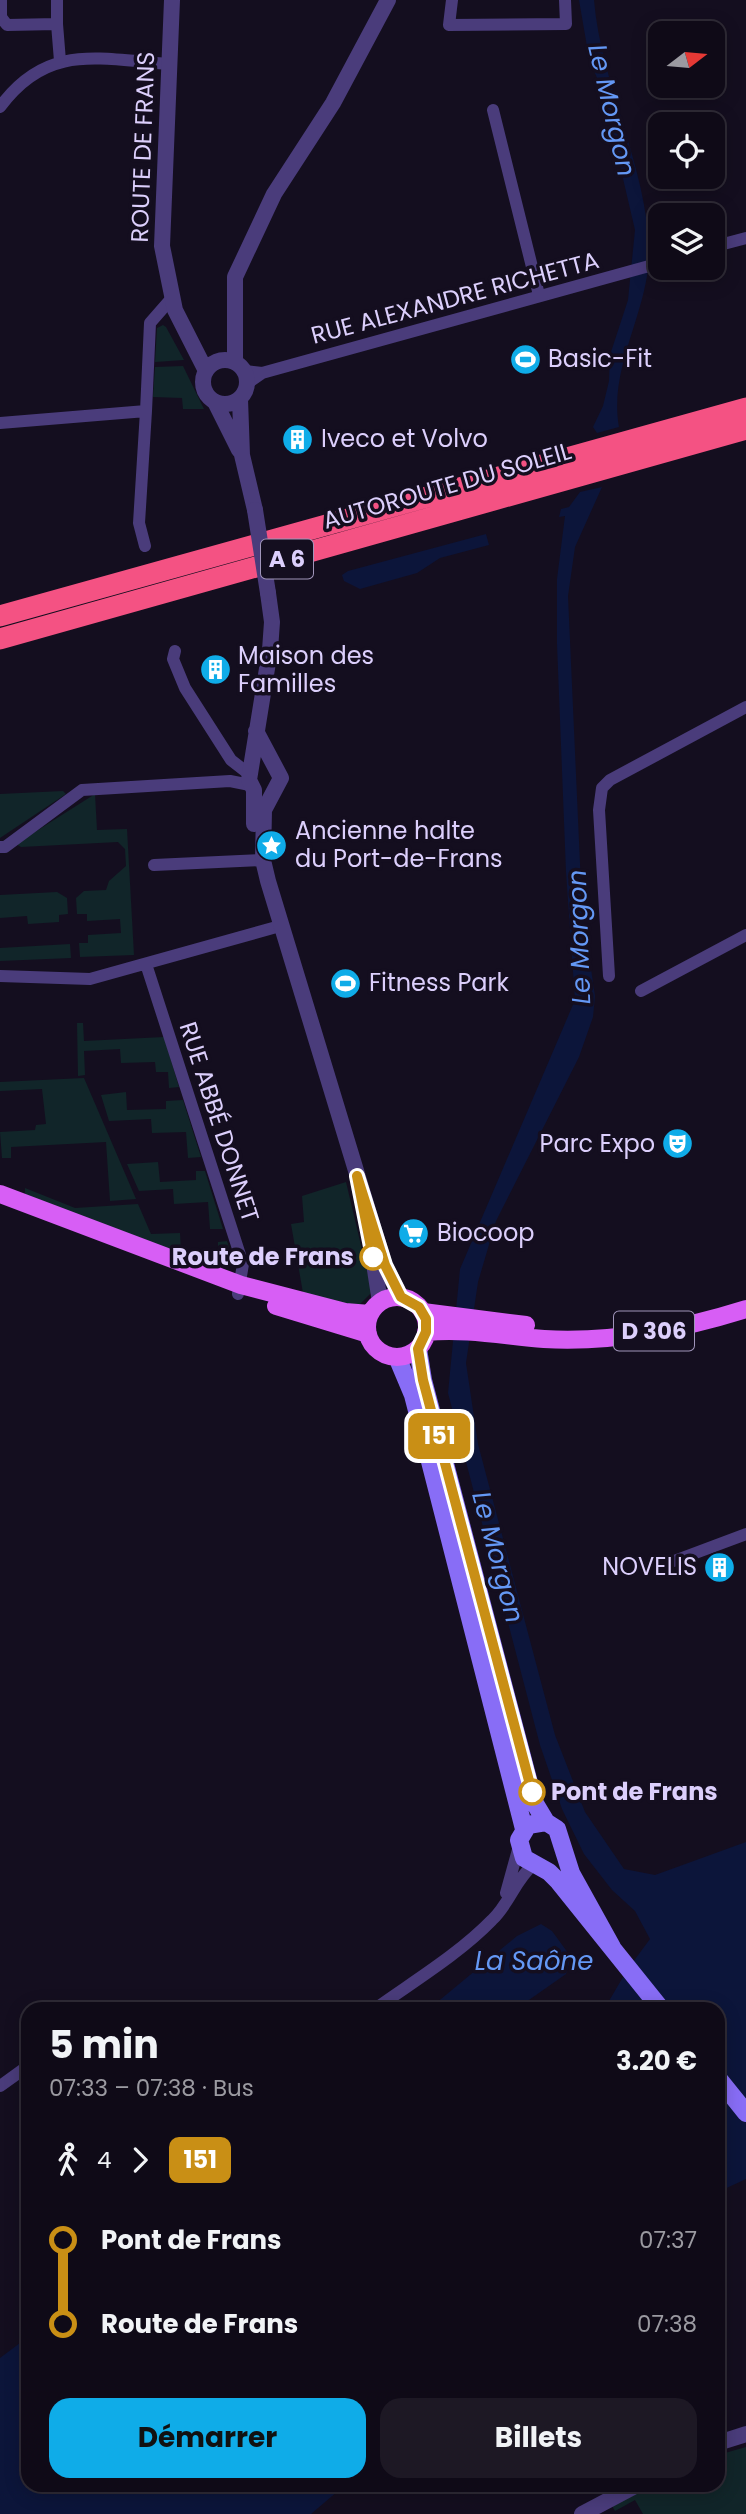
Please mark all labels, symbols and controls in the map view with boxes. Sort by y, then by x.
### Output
north arrow [648,21,724,98]
map controls [648,21,725,280]
water label: Le Morgon [579,40,645,180]
street label: ROUTE DE FRANS [123,51,162,243]
button: locate [648,112,725,189]
button: layers [648,203,725,280]
street label: RUE ALEXANDRE RICHETTA [307,243,602,352]
sports icon: Basic-Fit [508,342,542,376]
place label: Basic-Fit [548,342,652,375]
building icon: Iveco et Volvo [281,422,315,456]
place label: Iveco et Volvo [321,422,488,455]
street label: AUTOROUTE DU SOLEIL [319,434,575,537]
road number: A 6 [261,540,313,579]
place label: Maison des Familles [238,639,374,700]
building icon: Maison des Familles [198,653,232,687]
place label: Ancienne halte du Port-de-Frans [295,814,503,875]
place icon: Ancienne halte du Port-de-Frans [255,828,289,862]
water label: Le Morgon [559,869,599,1005]
sports icon: Fitness Park [329,966,363,1000]
place label: Fitness Park [369,966,510,999]
street label: RUE ABBÉ DONNET [172,1017,267,1226]
place label: Parc Expo [540,1127,655,1160]
theatre icon: Parc Expo [661,1127,695,1161]
supermarket icon: Biocoop [397,1216,431,1250]
place label: Biocoop [437,1216,535,1249]
place label: Route de Frans [172,1240,354,1273]
marker: Route de Frans [360,1244,386,1270]
road number: D 306 [614,1312,694,1350]
line badge: 151 [399,1413,479,1459]
text: 151 [422,1419,456,1452]
water label: Le Morgon [463,1487,533,1627]
place label: NOVELIS [602,1550,697,1583]
building icon: NOVELIS [703,1550,737,1584]
place label: Pont de Frans [551,1775,718,1808]
marker: Pont de Frans [519,1779,545,1805]
water label: La Saône [475,1943,593,1979]
text: 5 min [49,2018,159,2071]
text: 3.20 € [616,2043,697,2079]
text: 07:33 – 07:38 · Bus [49,2072,254,2104]
icon: walk [49,2141,87,2179]
icon: forward [121,2141,159,2179]
text: 151 [183,2143,217,2176]
text: 4 [97,2144,111,2176]
text: Pont de Frans [101,2222,282,2258]
text: 07:37 [639,2224,697,2256]
text: Route de Frans [101,2306,298,2342]
text: 07:38 [637,2308,697,2340]
button: Démarrer [49,2398,366,2478]
button: Billets [380,2398,697,2478]

